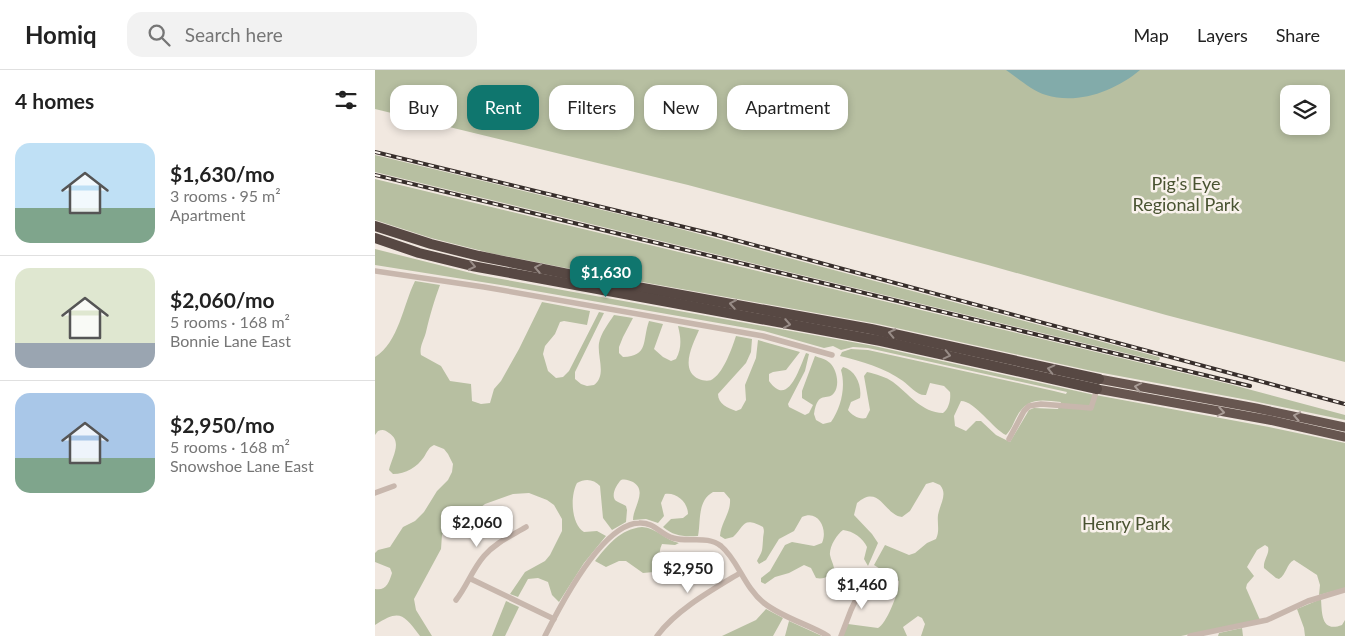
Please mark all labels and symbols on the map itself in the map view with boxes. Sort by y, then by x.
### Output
park label: Pig's Eye Regional Park [1132,172,1240,215]
pin: $1,630 [565,256,647,298]
one-way arrow [468,260,477,271]
one-way arrow [534,263,543,274]
one-way arrow [728,299,737,309]
one-way arrow [783,318,791,328]
one-way arrow [888,328,897,339]
one-way arrow [942,349,951,360]
one-way arrow [1046,364,1055,375]
one-way arrow [1133,382,1142,392]
one-way arrow [1217,406,1226,416]
one-way arrow [1293,411,1302,422]
pin: $2,060 [436,506,518,548]
park label: Henry Park [1082,512,1171,534]
pin: $2,950 [647,552,729,594]
pin: $1,460 [821,568,903,610]

